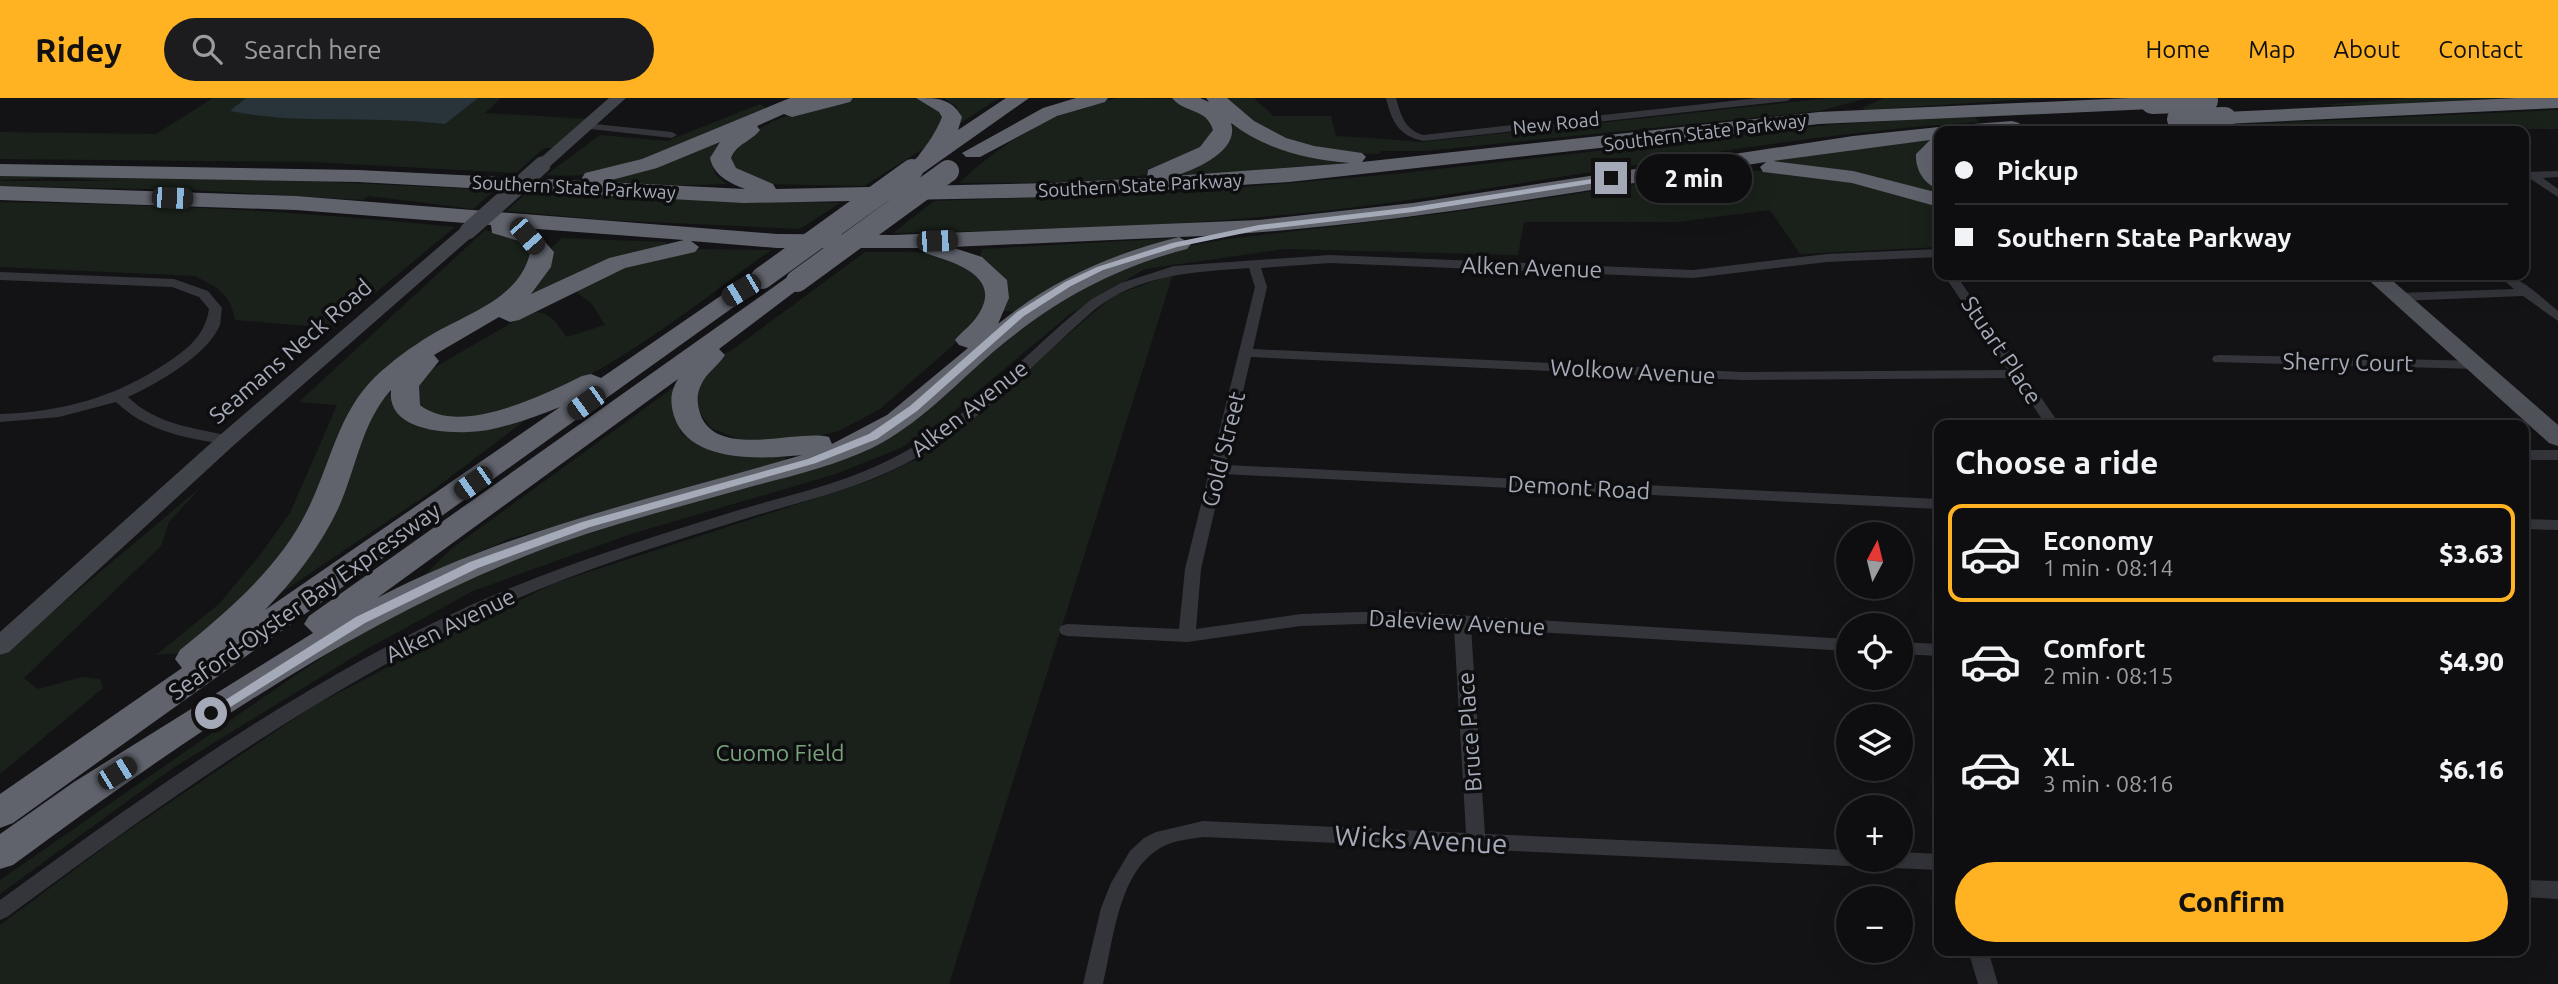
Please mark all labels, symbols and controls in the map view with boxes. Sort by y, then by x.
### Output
search box [164,18,654,81]
icon: search [188,30,226,68]
text: Ridey [35,31,122,68]
text: Search here [244,35,382,64]
text: Home [2145,36,2210,63]
text: Map [2248,36,2295,63]
text: About [2333,36,2400,63]
text: Contact [2438,36,2523,63]
street label: New Road [1512,108,1600,138]
street label: Southern State Parkway [1602,109,1808,155]
callout: 2 min [1636,154,1751,202]
text: Pickup [1997,156,2079,185]
route end [1595,162,1627,194]
text: 2 min [1665,166,1723,191]
street label: Southern State Parkway [1038,169,1242,201]
street label: Southern State Parkway [472,171,676,203]
car [151,187,194,209]
car [506,213,549,259]
text: Southern State Parkway [1997,223,2291,252]
car [916,230,959,252]
street label: Alken Avenue [1461,252,1603,282]
car [718,270,765,310]
street label: Seamans Neck Road [204,274,376,428]
street label: Stuart Place [1957,292,2047,408]
street label: Sherry Court [2282,348,2414,376]
street label: Wolkow Avenue [1550,354,1716,388]
street label: Alken Avenue [906,355,1032,461]
car [563,382,610,424]
street label: Gold Street [1197,389,1249,509]
text: Choose a ride [1955,444,2158,480]
car [450,462,497,504]
street label: Demont Road [1507,471,1651,503]
street label: Seaford-Oyster Bay Expressway [164,497,444,705]
north arrow [1836,522,1913,598]
map controls [1836,522,1913,963]
icon: car [1959,522,2022,585]
text: Economy [2043,526,2153,555]
text: $3.63 [2439,539,2504,568]
text: 1 min · 08:14 [2043,555,2174,580]
street label: Alken Avenue [381,583,519,667]
street label: Daleview Avenue [1368,605,1546,639]
button: locate [1836,613,1913,690]
icon: car [1959,630,2022,693]
text: Comfort [2043,634,2146,663]
text: $4.90 [2439,647,2504,676]
text: 2 min · 08:15 [2043,663,2174,688]
street label: Bruce Place [1452,671,1486,793]
route start [195,697,227,729]
button: layers [1836,704,1913,781]
icon: car [1959,738,2022,801]
park label: Cuomo Field [716,740,844,765]
text: XL [2043,742,2074,771]
car [94,753,141,793]
text: $6.16 [2439,755,2504,784]
text: 3 min · 08:16 [2043,771,2174,796]
button: + [1836,795,1913,872]
street label: Wicks Avenue [1334,819,1508,859]
button: Confirm [1955,862,2508,942]
button: − [1836,886,1913,963]

